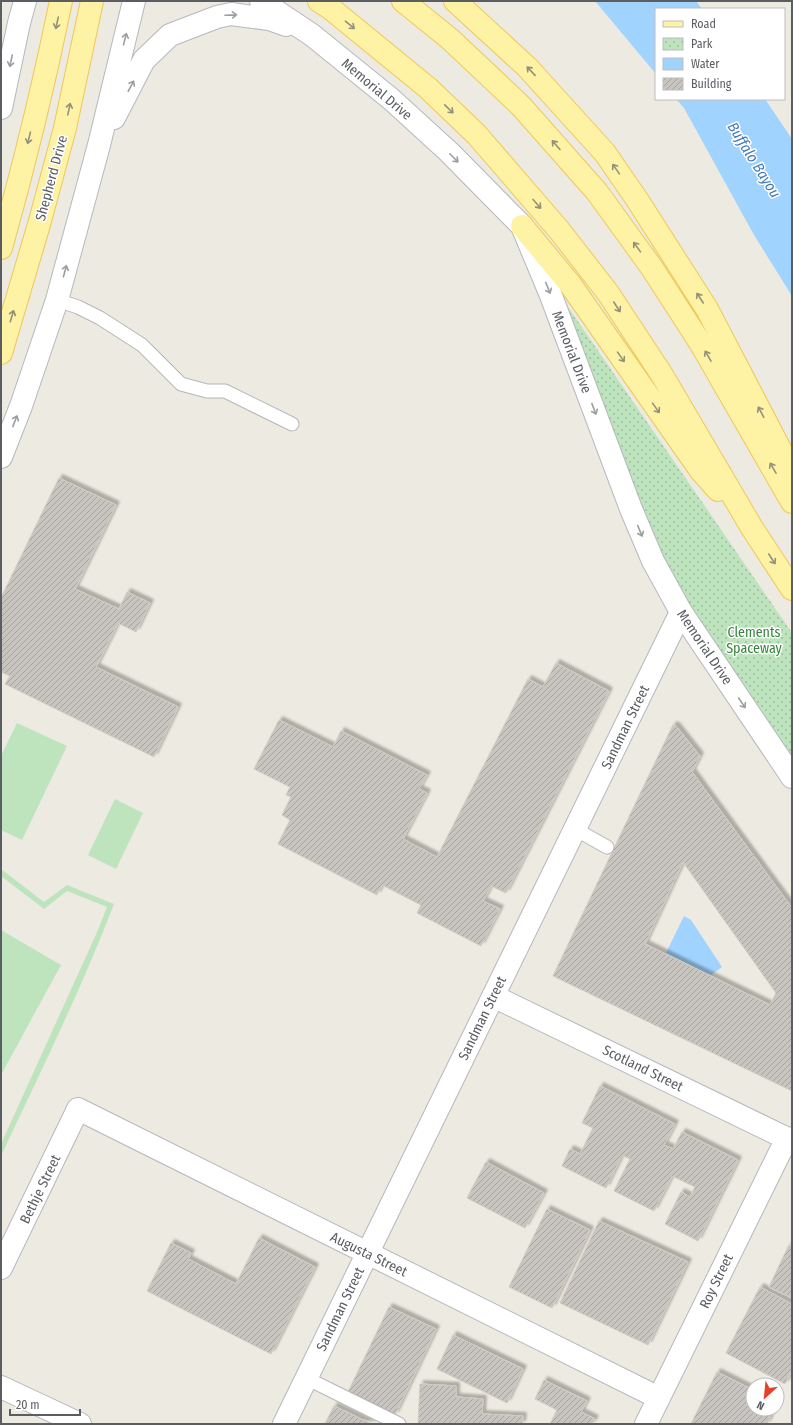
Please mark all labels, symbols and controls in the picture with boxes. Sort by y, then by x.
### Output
legend [655,8,785,100]
one-way arrow [225,11,238,19]
one-way arrow [52,17,60,30]
text: Road [691,17,716,31]
one-way arrow [345,20,356,29]
one-way arrow [122,33,129,46]
text: Park [691,37,713,51]
one-way arrow [6,54,14,67]
street label: Memorial Drive [338,55,415,124]
text: Water [691,57,720,71]
one-way arrow [526,66,535,76]
text: Building [691,77,732,91]
one-way arrow [127,80,135,92]
one-way arrow [65,103,73,116]
one-way arrow [444,104,454,113]
water label: Buffalo Bayou [724,119,784,201]
one-way arrow [25,131,33,144]
street label: Shepherd Drive [32,133,71,223]
one-way arrow [552,141,561,151]
one-way arrow [449,153,459,163]
one-way arrow [612,164,620,175]
one-way arrow [533,199,542,210]
one-way arrow [633,242,641,253]
one-way arrow [62,265,69,278]
one-way arrow [544,281,552,293]
one-way arrow [696,292,704,303]
one-way arrow [613,301,621,312]
street label: Memorial Drive [548,309,595,396]
one-way arrow [9,310,17,322]
one-way arrow [703,350,711,362]
one-way arrow [617,352,625,363]
one-way arrow [652,402,660,413]
one-way arrow [590,403,598,415]
one-way arrow [757,406,764,418]
one-way arrow [12,415,20,427]
one-way arrow [768,462,776,474]
one-way arrow [637,524,644,536]
one-way arrow [768,553,776,564]
street label: Memorial Drive [673,607,736,688]
park label: Clements Spaceway [726,624,783,657]
street label: Sandman Street [598,682,653,772]
one-way arrow [738,697,746,708]
street label: Sandman Street [455,973,510,1063]
street label: Scotland Street [600,1042,686,1095]
street label: Bethje Street [16,1152,65,1227]
street label: Augusta Street [328,1229,410,1281]
street label: Roy Street [696,1251,737,1311]
street label: Sandman Street [313,1264,368,1354]
north arrow [745,1377,785,1417]
scale bar [10,1391,80,1417]
text: 20 m [16,1398,40,1412]
text: N [755,1398,767,1413]

